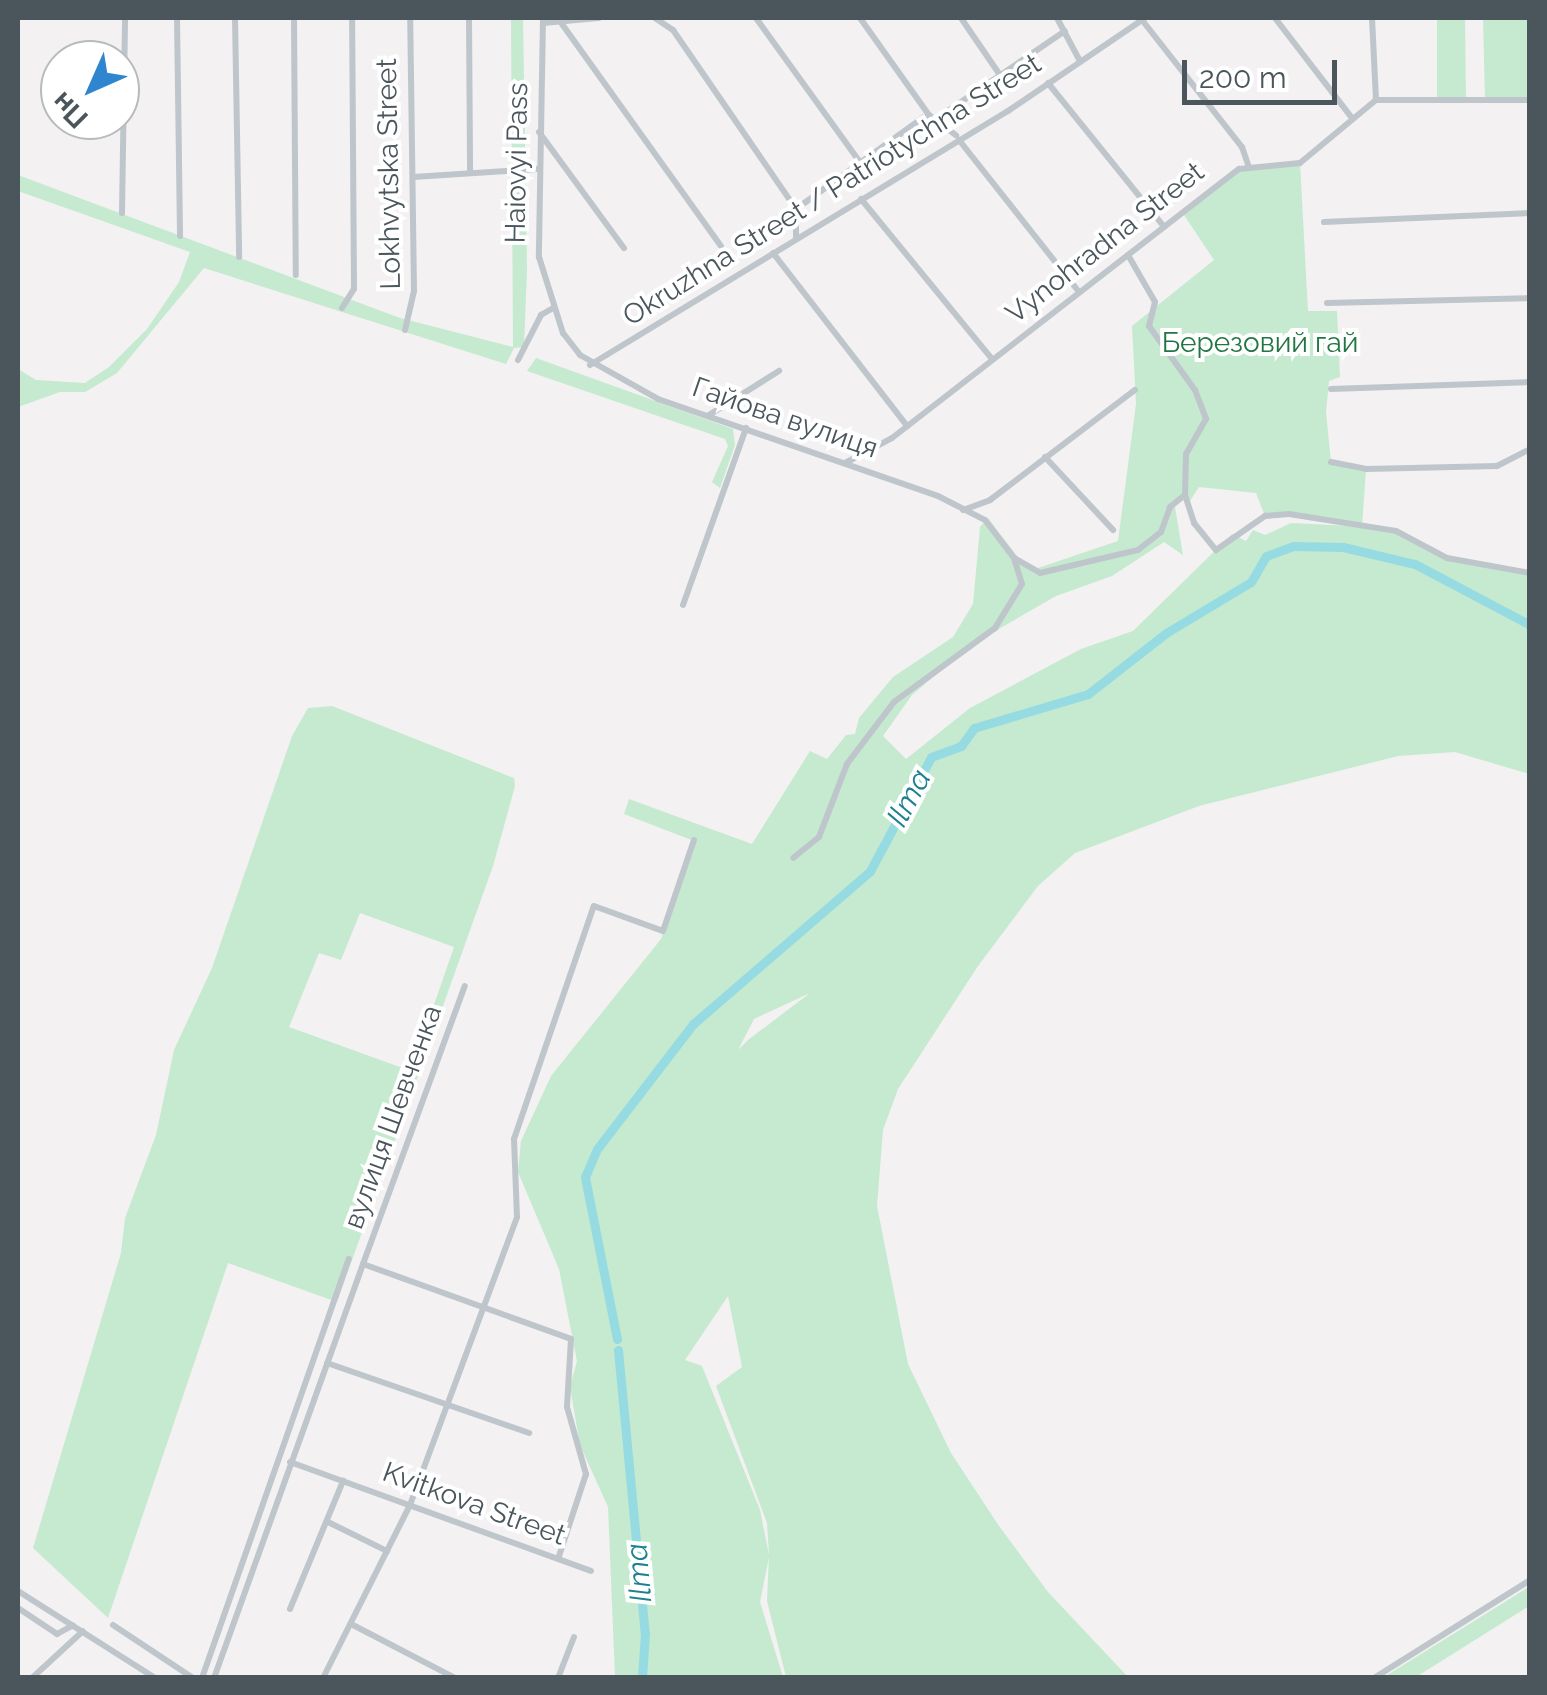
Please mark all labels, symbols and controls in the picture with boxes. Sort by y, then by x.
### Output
north arrow [40,40,140,140]
scale bar [1187,40,1342,102]
street label: Okruzhna Street / Patriotychna Street [617,47,1047,333]
street label: Lokhvytska Street [370,58,408,290]
text: 200 m [1199,60,1287,95]
street label: Haiovyi Pass [499,82,535,244]
text: Пн [45,85,95,135]
street label: Vynohradna Street [999,155,1211,331]
park label: Березовий гай [1162,326,1358,360]
street label: Гайова вулиця [688,371,882,465]
water label: Ilma [879,763,939,833]
street label: вулиця Шевченка [337,1001,449,1233]
street label: Kvitkova Street [378,1455,570,1553]
water label: Ilma [618,1542,660,1604]

